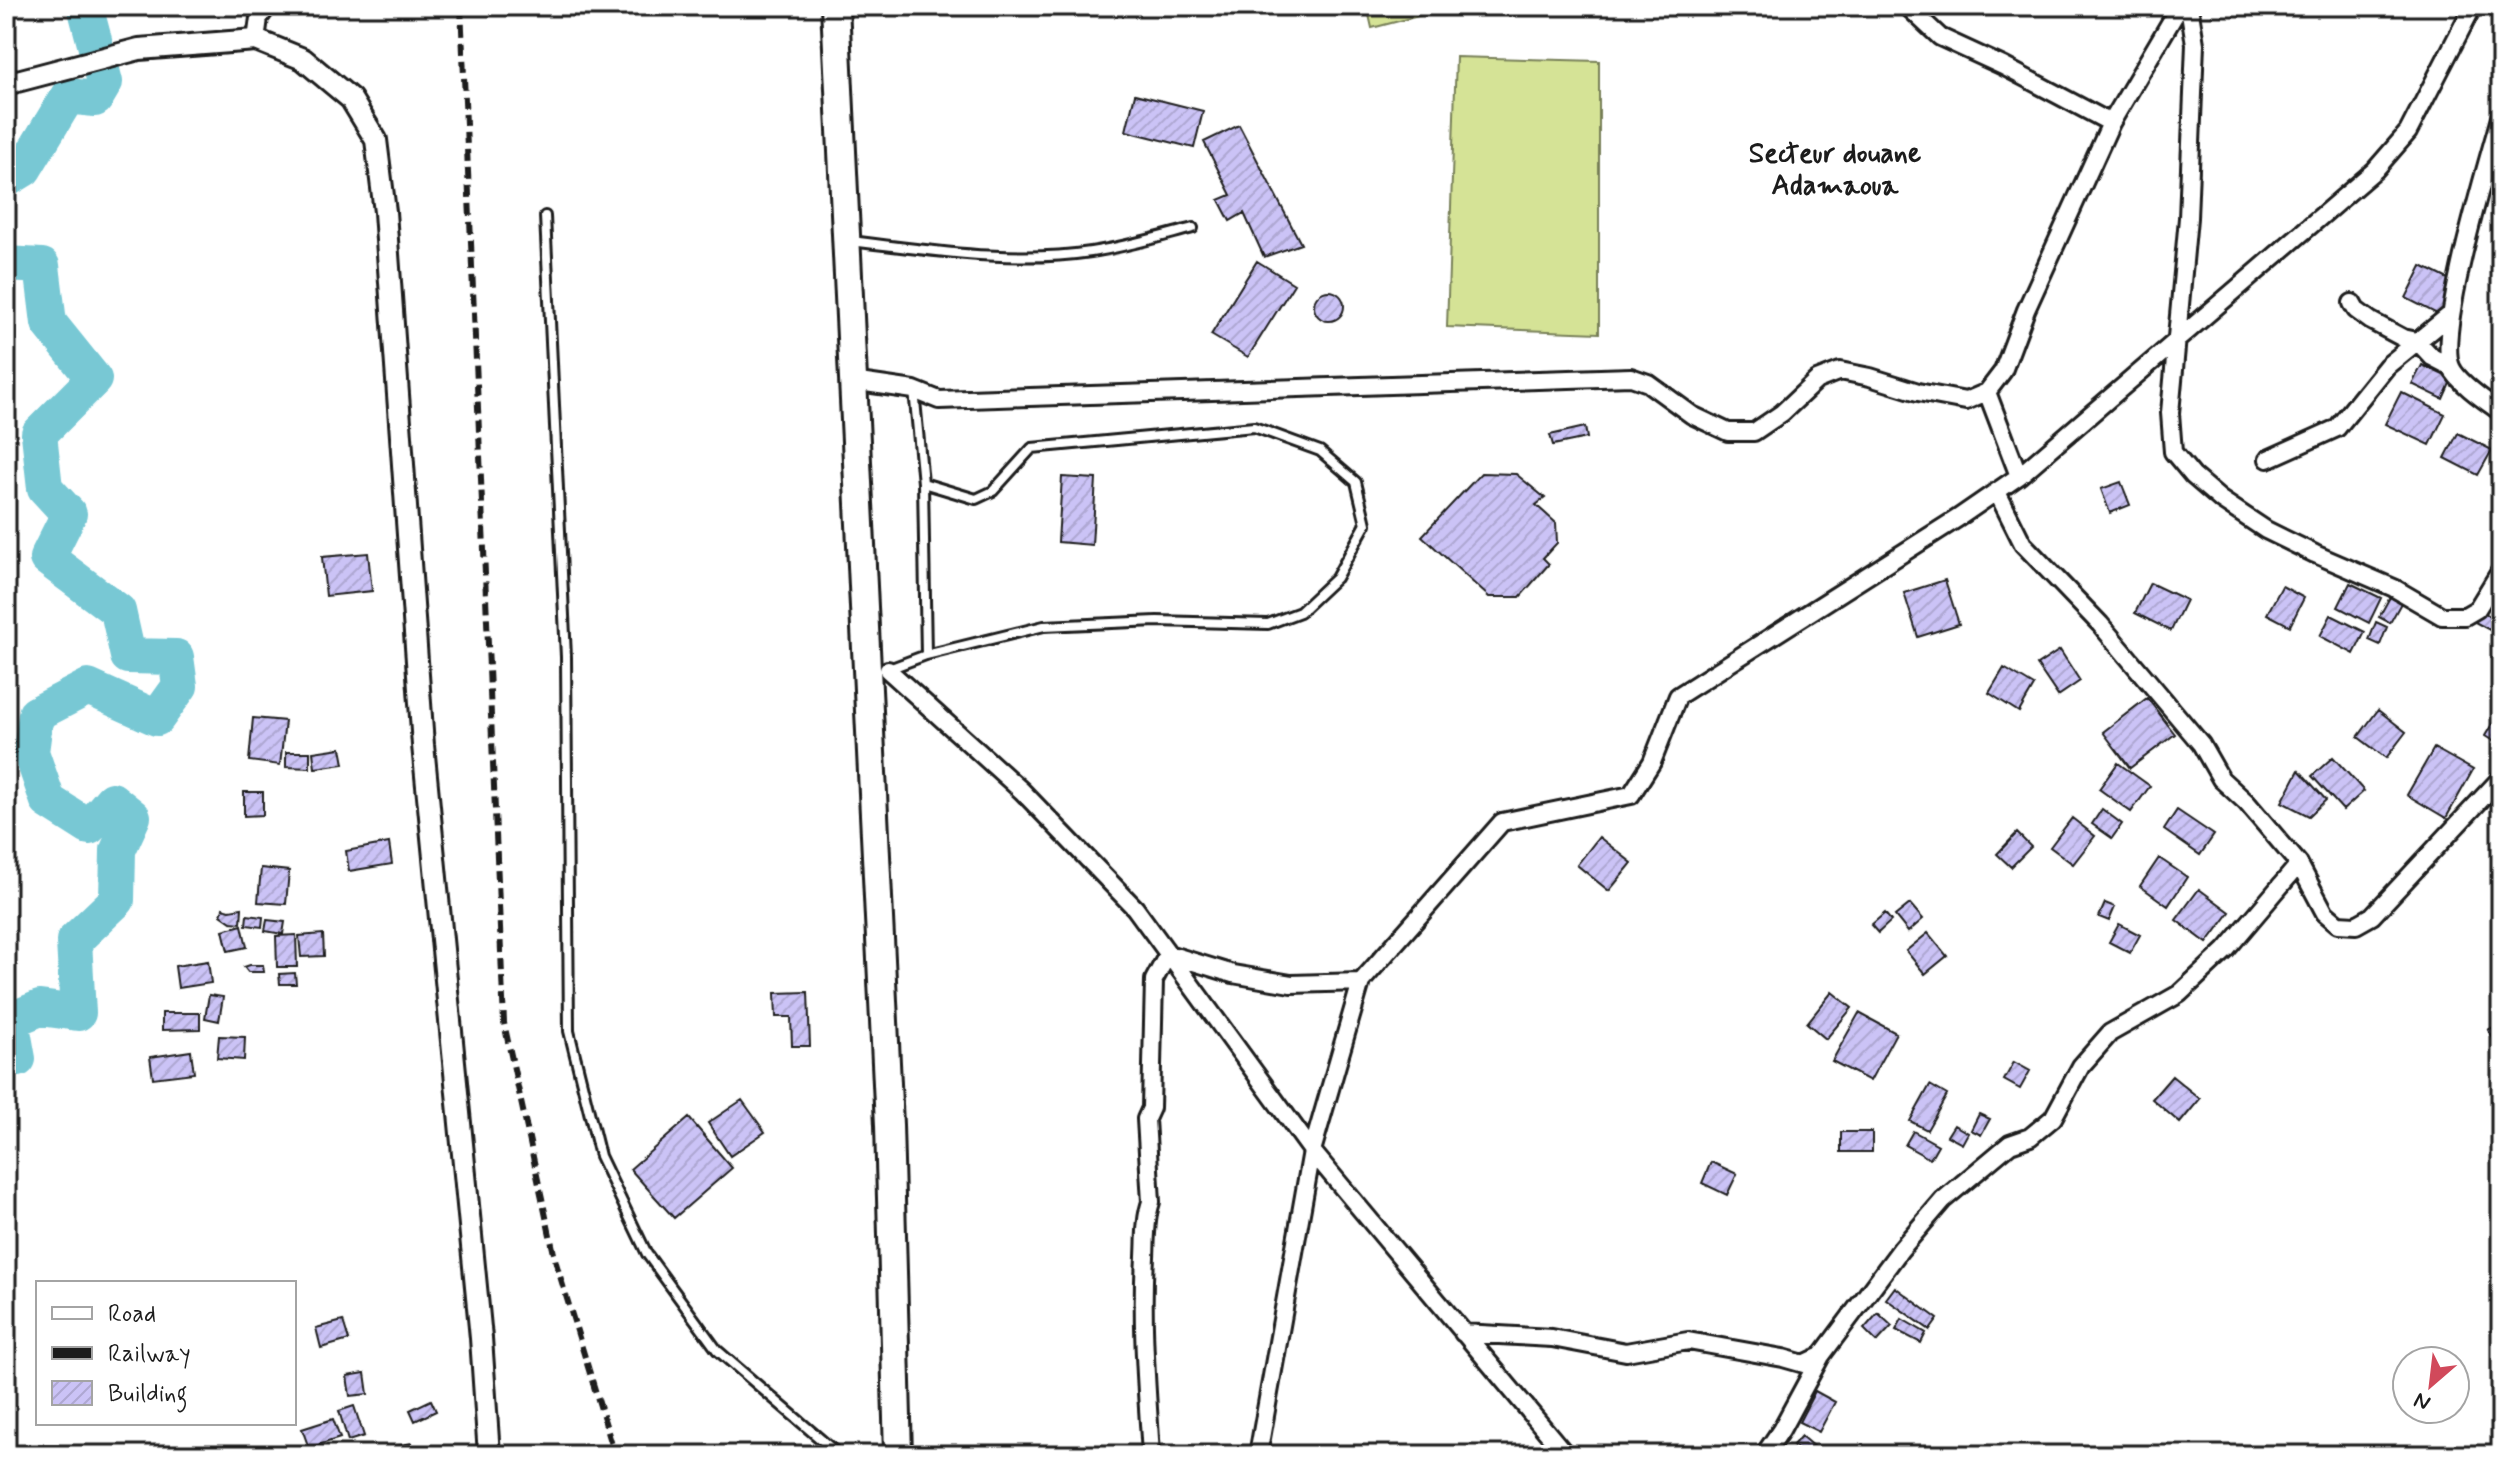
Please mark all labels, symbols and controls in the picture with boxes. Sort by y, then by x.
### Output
district label: Secteur douane Adamaoua [1749,136,1921,205]
legend [36,1281,296,1425]
text: Road [108,1299,156,1330]
text: Railway [108,1339,191,1370]
north arrow [2391,1345,2471,1425]
text: Building [108,1379,188,1413]
text: N [2410,1385,2436,1417]

